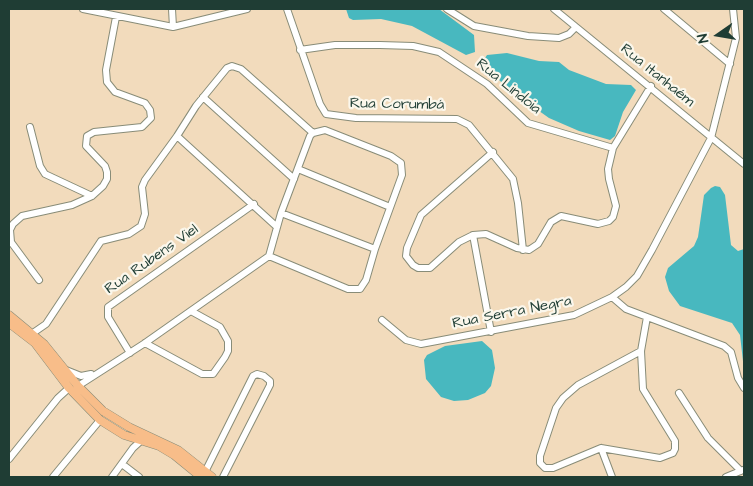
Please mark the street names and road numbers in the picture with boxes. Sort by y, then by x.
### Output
street label: Rua Itanhaém [616,41,698,111]
street label: Rua Lindoia [472,55,544,119]
street label: Rua Corumbá [350,95,444,115]
street label: Rua Rubens Viel [102,221,202,299]
street label: Rua Serra Negra [451,293,573,333]

